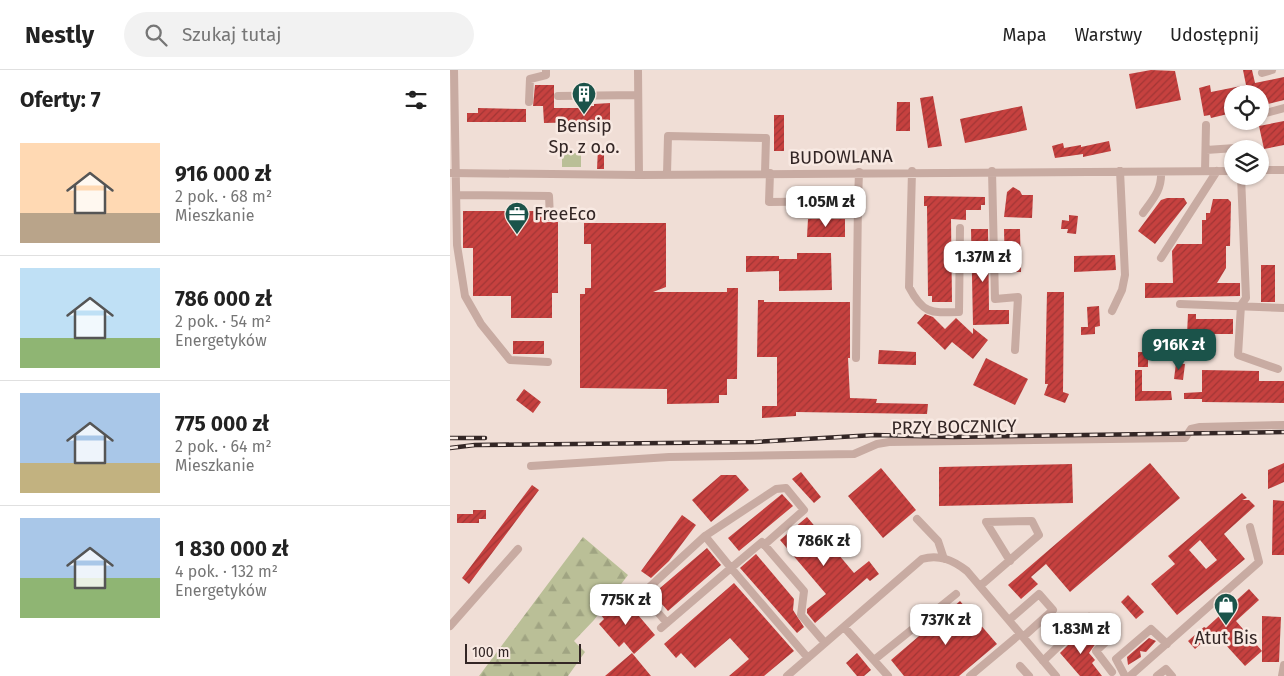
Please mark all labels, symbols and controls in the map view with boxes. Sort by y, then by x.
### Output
search box [124,12,474,57]
text: Nestly [25,21,94,49]
icon: search [142,21,170,49]
text: Szukaj tutaj [182,23,282,46]
text: Mapa [1002,24,1047,46]
text: Warstwy [1075,24,1142,46]
text: Udostępnij [1170,24,1259,46]
building icon: Bensip Sp. z o.o. [571,81,597,115]
map controls [1224,85,1269,185]
button: locate [1224,85,1269,130]
icon: filters [402,86,430,114]
text: Oferty: 7 [20,87,101,113]
place label: Bensip Sp. z o.o. [548,115,620,158]
button: layers [1224,140,1269,185]
street label: BUDOWLANA [789,145,894,169]
text: 916 000 zł [175,161,272,187]
icon: home [60,163,120,223]
pin: 1.05M zł [774,186,878,228]
text: 2 pok. · 68 m² [175,187,272,206]
text: 1.05M zł [797,192,855,211]
office icon: FreeEco [504,201,530,235]
place label: FreeEco [534,203,596,225]
text: Mieszkanie [175,206,254,225]
pin: 1.37M zł [931,240,1035,283]
text: 1.37M zł [955,247,1011,266]
text: 786 000 zł [175,286,272,312]
icon: home [60,288,120,348]
text: 2 pok. · 54 m² [175,312,271,331]
pin: 916K zł [1133,328,1225,371]
text: Energetyków [175,331,267,350]
text: 916K zł [1153,335,1205,354]
text: 775 000 zł [175,411,269,437]
icon: home [60,413,120,473]
street label: PRZY BOCZNICY [891,415,1017,439]
text: 2 pok. · 64 m² [175,437,272,456]
text: Mieszkanie [175,456,254,475]
pin: 786K zł [778,524,870,567]
text: 786K zł [798,531,850,550]
text: 1 830 000 zł [175,536,289,562]
icon: home [60,538,120,598]
text: 4 pok. · 132 m² [175,562,278,581]
text: Energetyków [175,581,267,600]
pin: 775K zł [580,584,672,626]
text: 775K zł [601,590,651,609]
shop icon: Atut Bis [1213,592,1239,626]
pin: 737K zł [900,604,992,646]
text: 737K zł [921,610,971,629]
pin: 1.83M zł [1029,612,1133,655]
text: 1.83M zł [1052,619,1110,638]
place label: Atut Bis [1195,627,1257,649]
scale bar [465,641,581,664]
text: 100 m [472,644,509,661]

